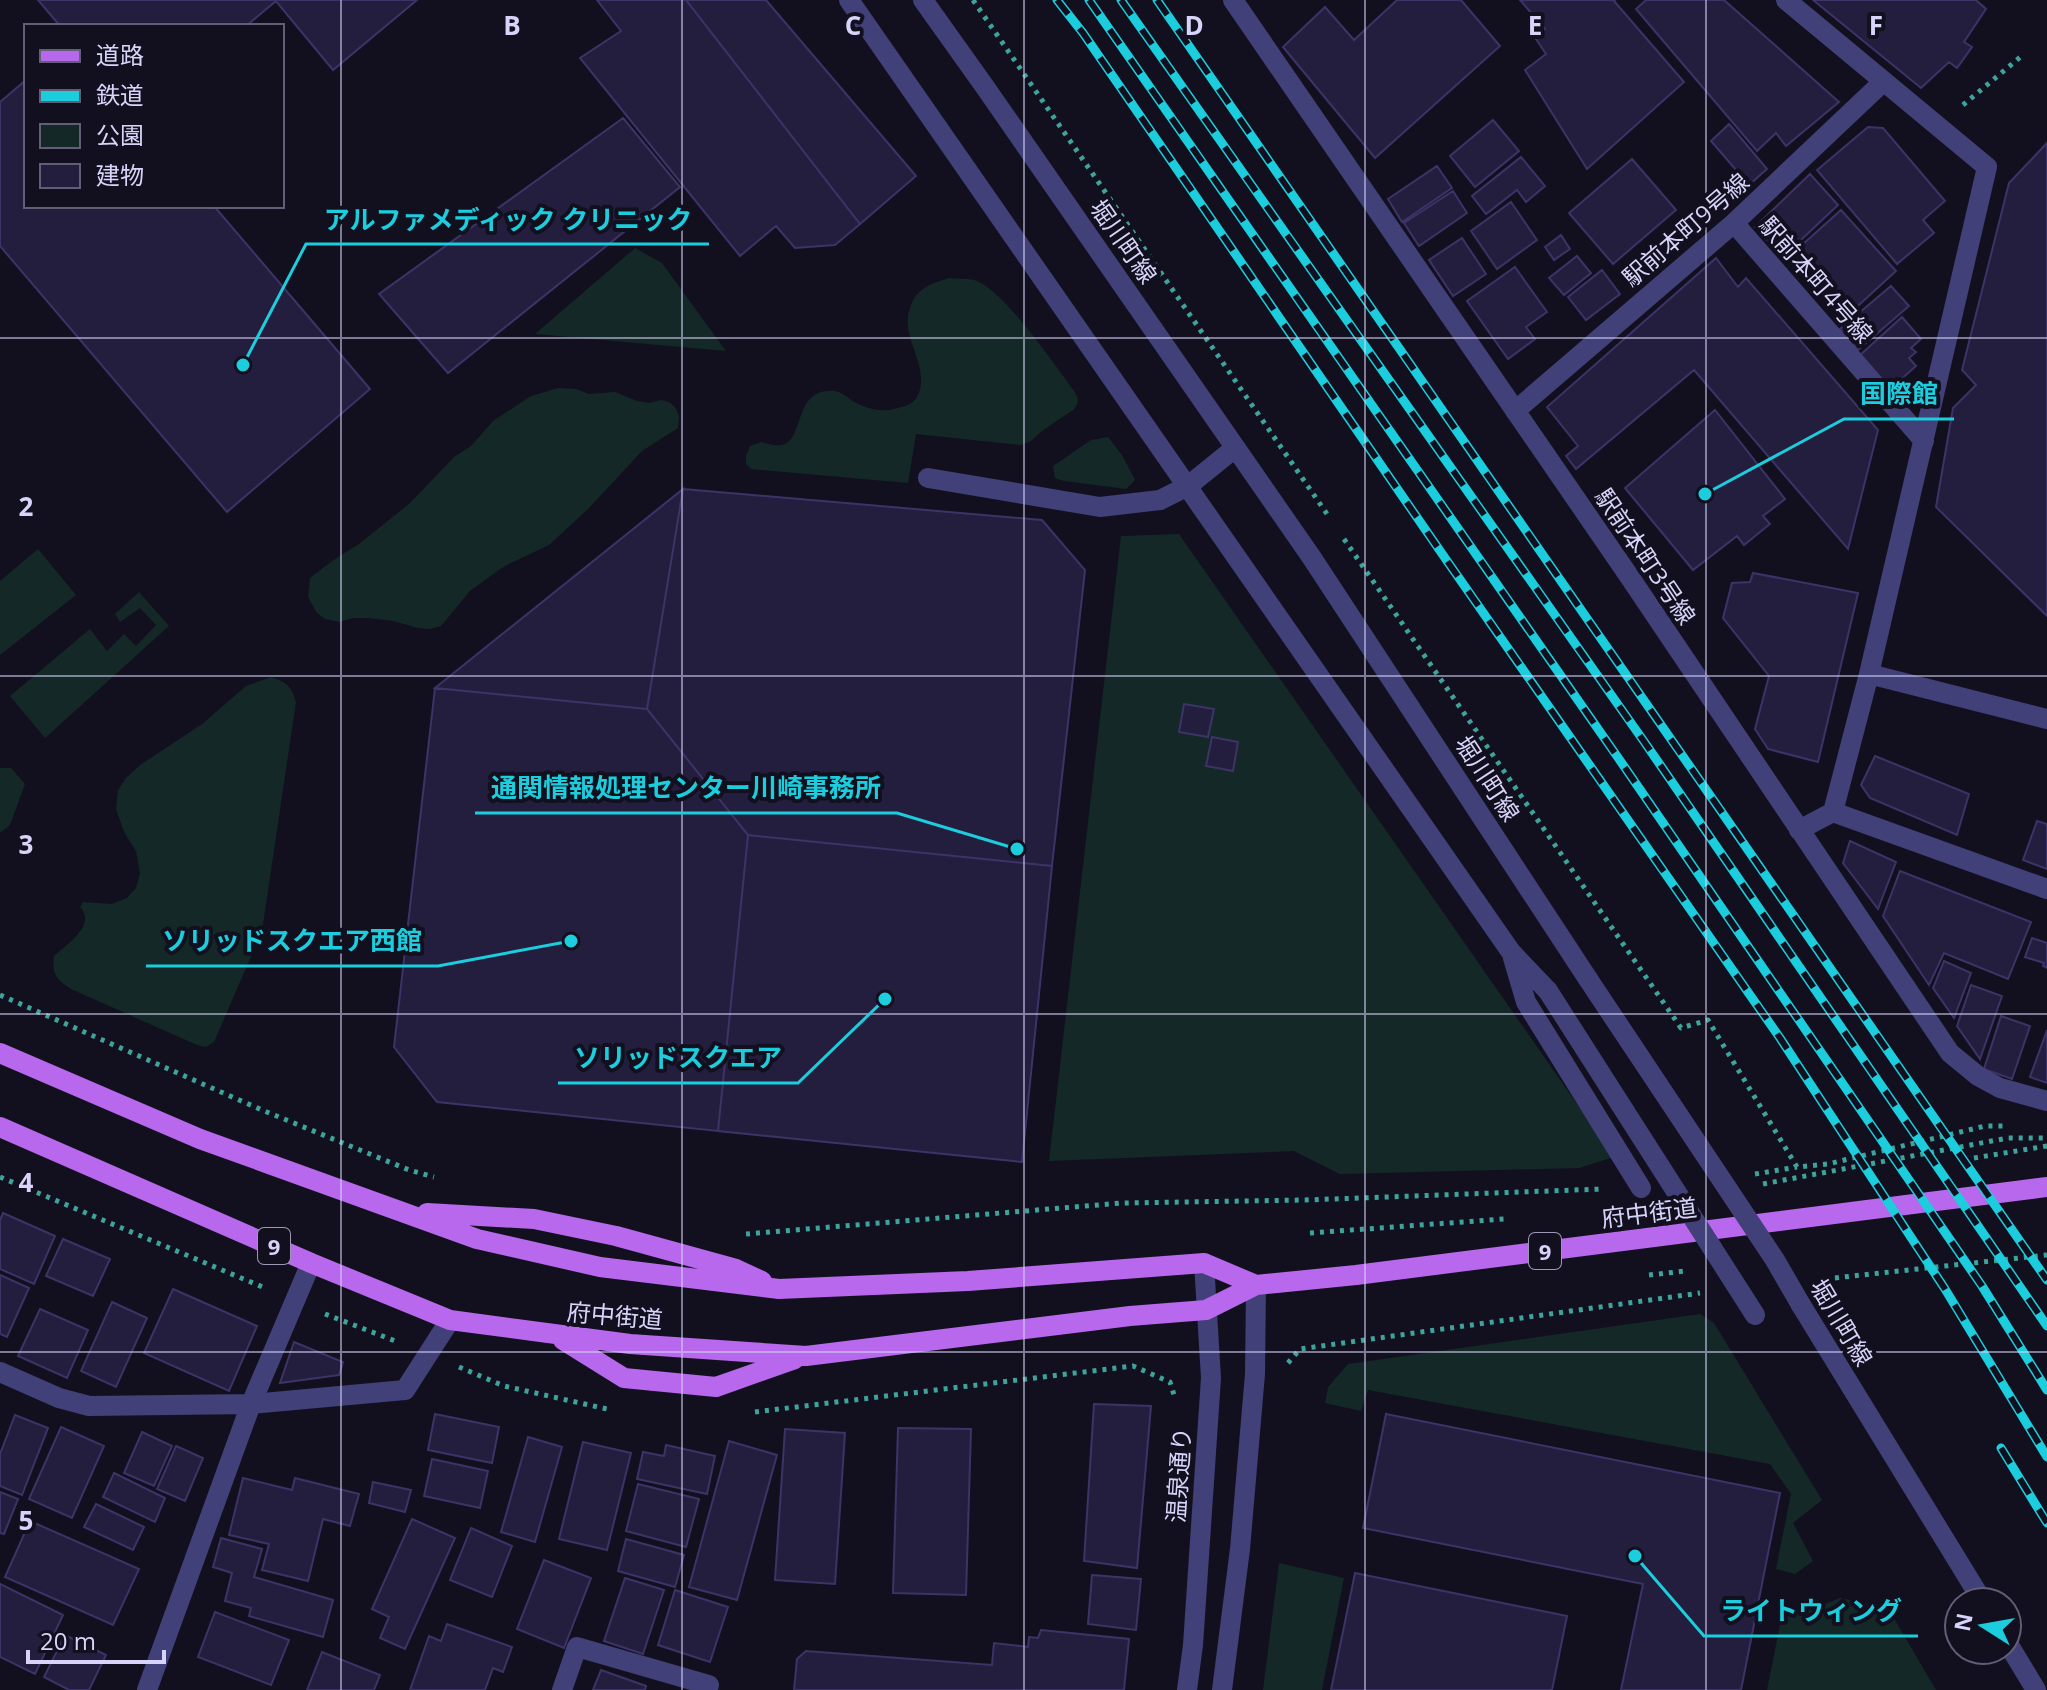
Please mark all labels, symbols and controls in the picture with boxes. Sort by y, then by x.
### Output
text: B [503,7,521,43]
text: C [845,7,861,43]
text: D [1184,7,1204,43]
text: E [1528,7,1542,43]
text: F [1869,7,1883,43]
legend [24,24,284,208]
text: 道路 [96,38,144,71]
text: 鉄道 [96,78,144,111]
text: 公園 [96,118,144,151]
text: 建物 [96,158,144,191]
street label: 駅前本町9号線 [1615,165,1755,293]
street label: 堀川町線 [1083,192,1165,290]
callout: アルファメディック クリニック [306,194,709,244]
text: アルファメディック クリニック [324,201,692,237]
street label: 駅前本町4号線 [1753,209,1881,349]
callout: 国際館 [1844,369,1954,419]
text: 国際館 [1860,375,1938,411]
street label: 駅前本町3号線 [1588,481,1704,631]
text: 2 [19,488,34,524]
street label: 堀川町線 [1448,729,1528,827]
callout: 通関情報処理センター川崎事務所 [475,763,897,813]
text: 通関情報処理センター川崎事務所 [491,769,881,805]
text: 3 [19,826,33,862]
callout: ソリッドスクエア西館 [146,916,438,966]
text: ソリッドスクエア西館 [162,922,422,958]
callout: ソリッドスクエア [558,1033,798,1083]
text: ソリッドスクエア [574,1039,782,1075]
text: 4 [19,1164,34,1200]
street label: 府中街道 [1599,1190,1699,1234]
road number: 9 [258,1228,290,1264]
road number: 9 [1529,1233,1561,1269]
street label: 堀川町線 [1803,1272,1881,1372]
street label: 府中街道 [566,1294,664,1336]
street label: 温泉通り [1158,1426,1198,1524]
text: 5 [19,1502,33,1538]
callout: ライトウィング [1704,1586,1918,1636]
north arrow [1943,1586,2023,1666]
text: ライトウィング [1720,1592,1902,1628]
text: N [1946,1610,1979,1634]
scale bar [28,1614,164,1664]
text: 20 m [40,1624,96,1657]

